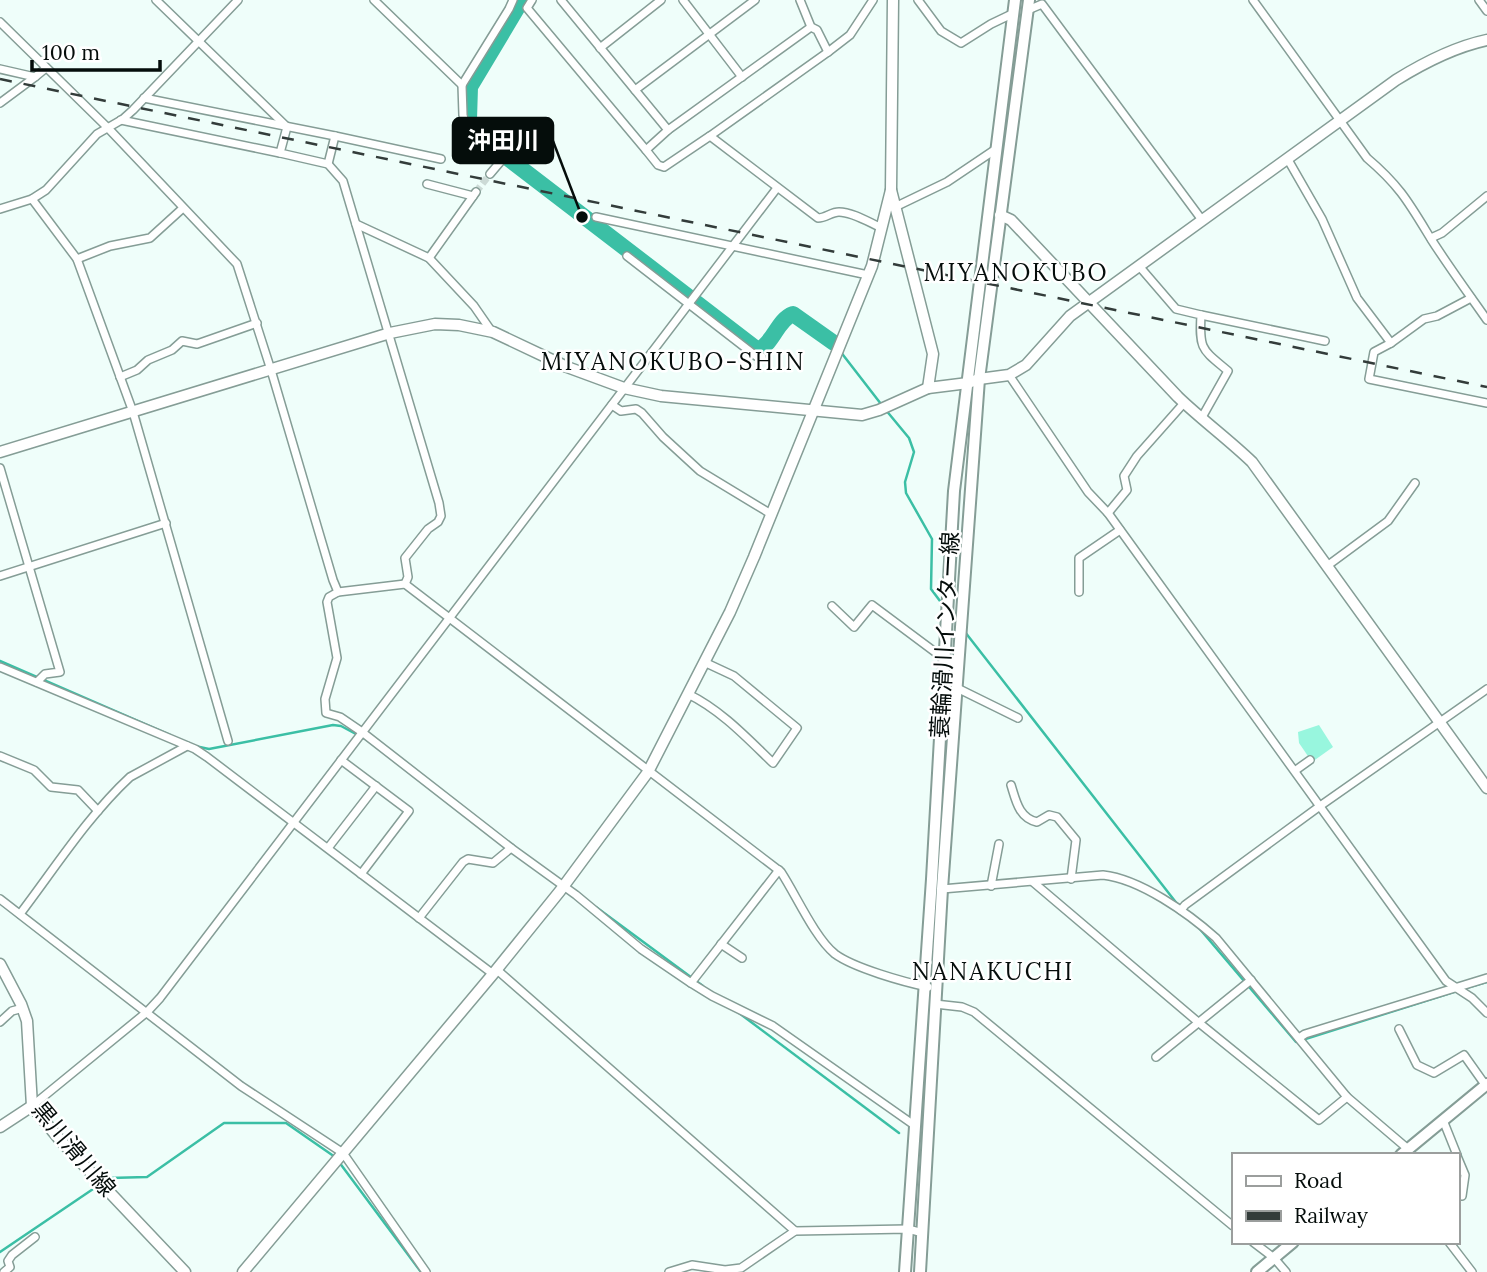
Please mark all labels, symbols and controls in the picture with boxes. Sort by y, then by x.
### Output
scale bar [32,28,159,72]
text: 100 m [42,39,100,66]
callout: 沖田川 [453,118,553,163]
text: 沖田川 [467,125,539,156]
district label: MIYANOKUBO [924,257,1108,288]
district label: MIYANOKUBO-SHIN [541,346,805,377]
street label: 蓑輪滑川インター線 [925,531,964,739]
district label: NANAKUCHI [912,956,1074,987]
street label: 黒川滑川線 [26,1095,122,1202]
legend [1232,1153,1459,1244]
text: Road [1294,1167,1343,1194]
text: Railway [1294,1202,1368,1229]

